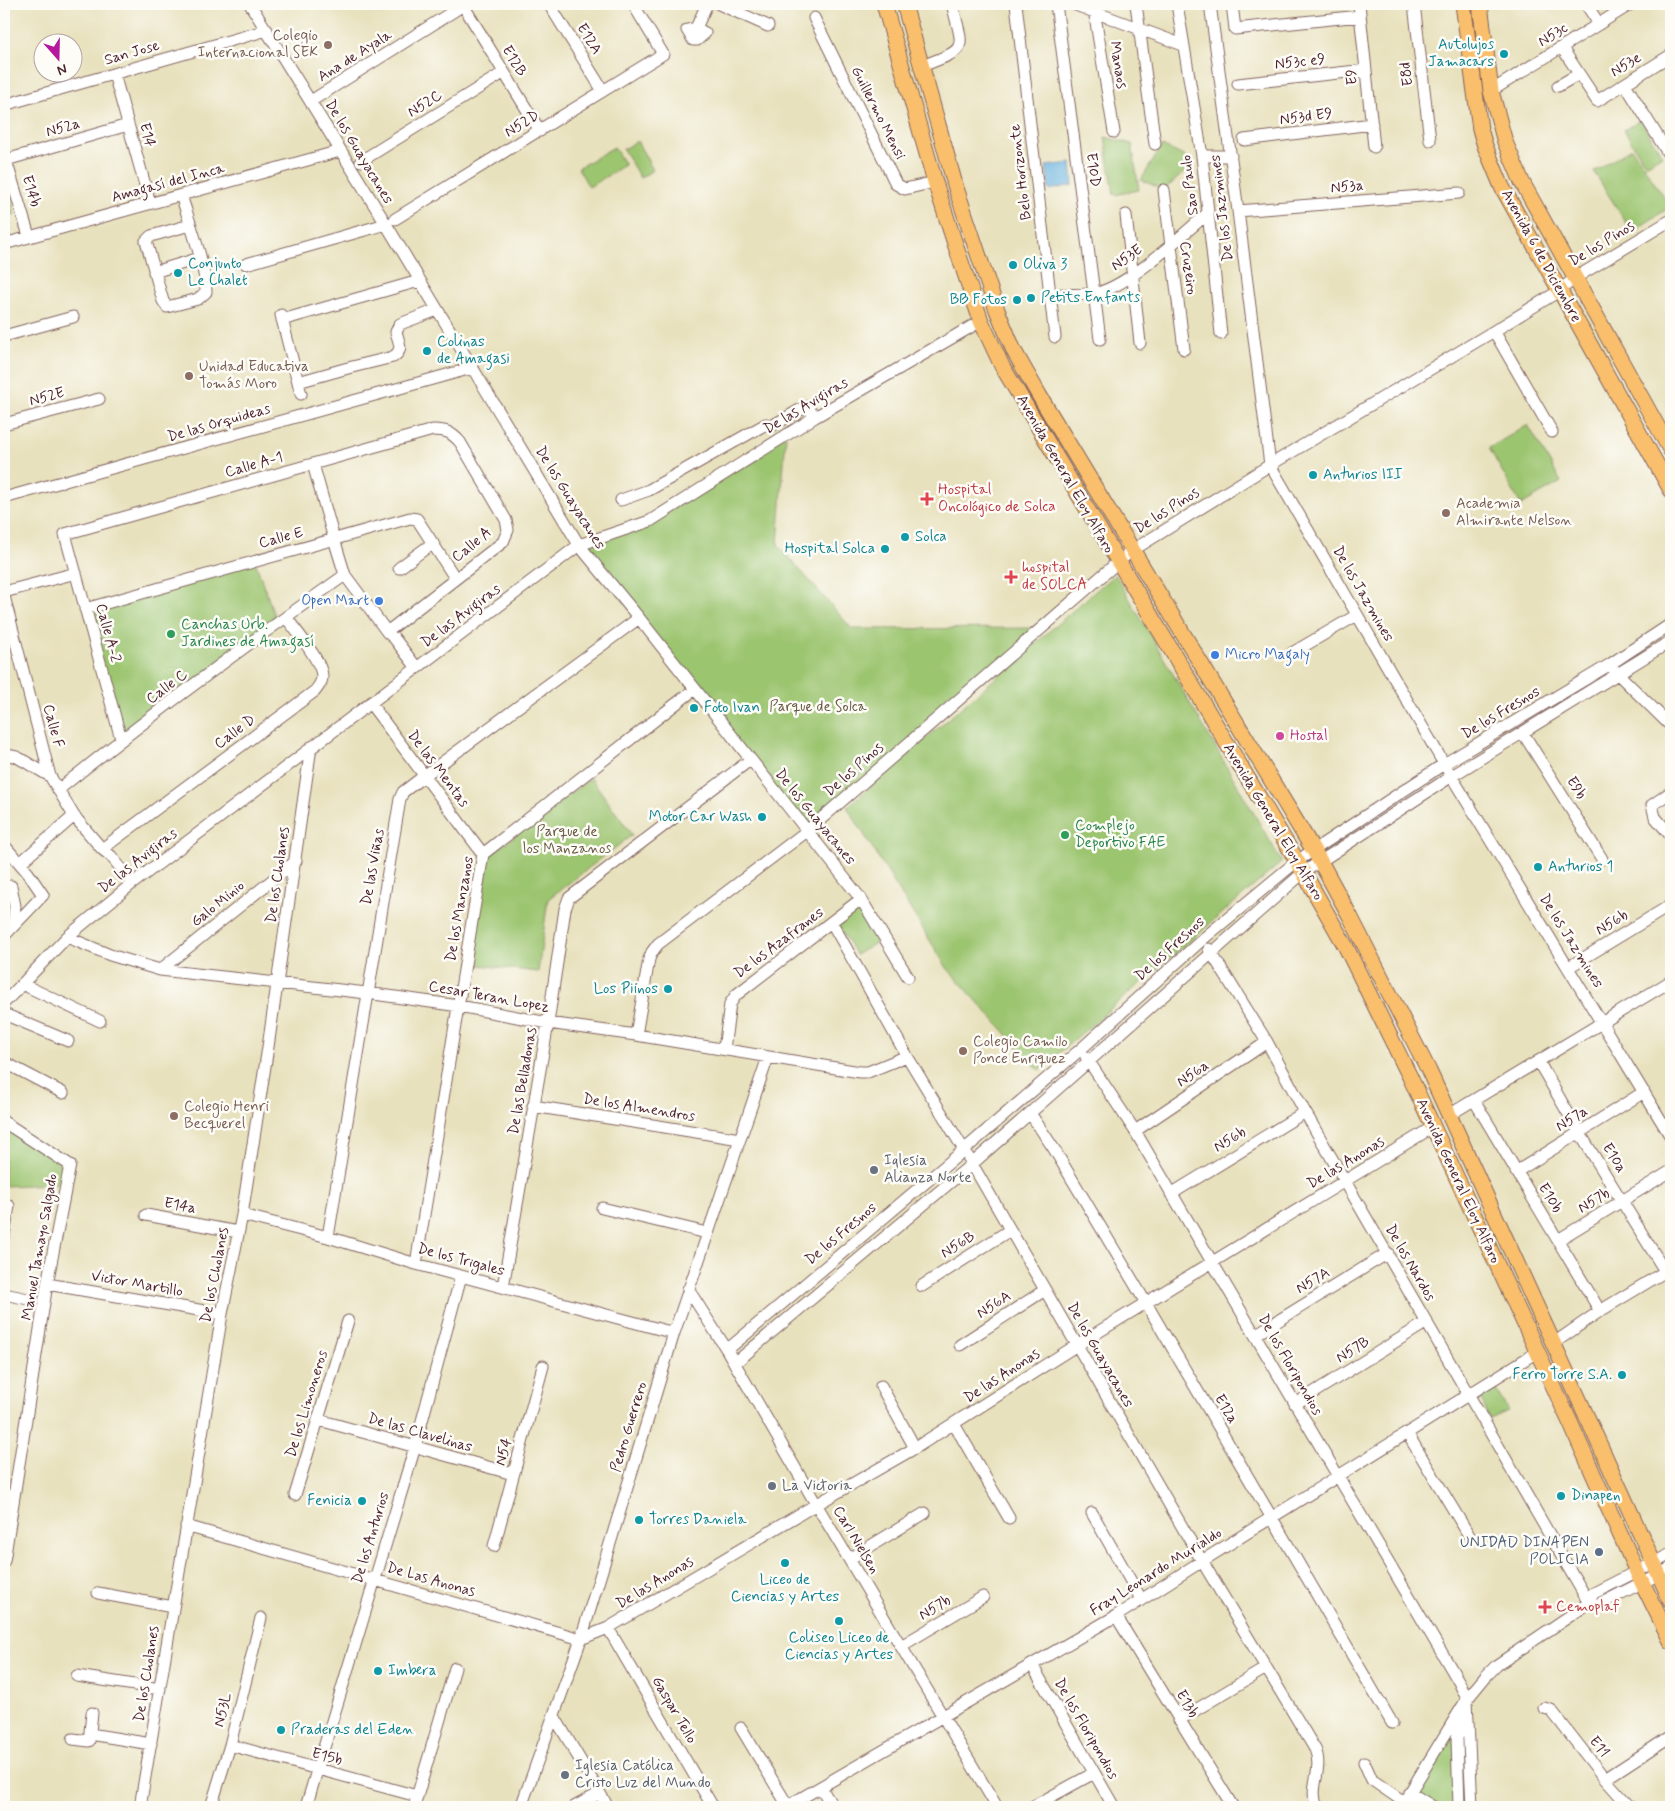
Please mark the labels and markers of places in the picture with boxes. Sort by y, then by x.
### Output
place label: Colegio Internacional SEK [197,26,318,63]
place label: Autolujos Jamacars [1428,35,1494,72]
marker: Colegio Internacional SEK [322,39,334,51]
marker: Autolujos Jamacars [1498,48,1510,60]
place label: Conjunto Le Chalet [188,254,248,291]
place label: Oliva 3 [1023,255,1068,275]
marker: Oliva 3 [1007,259,1019,271]
marker: Conjunto Le Chalet [172,267,184,279]
place label: Petits Enfants [1041,288,1141,308]
place label: BB Fotos [950,290,1007,310]
marker: Petits Enfants [1025,292,1037,304]
marker: BB Fotos [1011,294,1023,306]
place label: Colinas de Amagasi [437,332,510,370]
marker: Colinas de Amagasi [421,345,433,357]
place label: Unidad Educativa Tomás Moro [199,357,309,394]
marker: Unidad Educativa Tomás Moro [183,370,195,382]
place label: Anturios III [1323,465,1403,485]
marker: Anturios III [1307,469,1319,481]
place label: Hospital Oncológico de Solca [938,480,1056,517]
marker: Hospital Oncológico de Solca [920,492,934,506]
place label: Academia Almirante Nelson [1456,494,1572,531]
marker: Academia Almirante Nelson [1440,507,1452,519]
place label: Solca [915,527,947,547]
marker: Solca [899,531,911,543]
place label: Hospital Solca [785,539,875,559]
marker: Hospital Solca [879,543,891,555]
place label: hospital de SOLCA [1022,558,1087,595]
marker: hospital de SOLCA [1004,570,1018,584]
place label: Open Mart [301,591,369,611]
marker: Open Mart [373,595,385,607]
place label: Canchas Urb. Jardines de Amagasí [181,615,314,653]
marker: Canchas Urb. Jardines de Amagasí [165,628,177,640]
place label: Micro Magaly [1225,645,1310,666]
marker: Micro Magaly [1209,649,1221,661]
place label: Foto Ivan [704,698,760,718]
marker: Foto Ivan [688,702,700,714]
place label: Hostal [1290,726,1328,746]
marker: Hostal [1274,730,1286,742]
place label: Motor Car Wash [649,807,752,827]
marker: Motor Car Wash [756,811,768,823]
place label: Complejo Deportivo FAE [1075,816,1166,853]
marker: Complejo Deportivo FAE [1059,829,1071,841]
place label: Anturios 1 [1548,857,1613,877]
marker: Anturios 1 [1532,861,1544,873]
place label: Los Piinos [594,979,658,999]
marker: Los Piinos [662,983,674,995]
place label: Colegio Camilo Ponce Enriquez [973,1032,1068,1069]
marker: Colegio Camilo Ponce Enriquez [957,1045,969,1057]
place label: Colegio Henri Becquerel [184,1097,269,1134]
marker: Colegio Henri Becquerel [168,1110,180,1122]
place label: Iglesia Alianza Norte [884,1151,972,1188]
marker: Iglesia Alianza Norte [868,1164,880,1176]
place label: Ferro Torre S.A. [1513,1365,1612,1385]
marker: Ferro Torre S.A. [1616,1369,1628,1381]
place label: La Victoria [782,1476,853,1496]
marker: La Victoria [766,1480,778,1492]
place label: Dinapen [1571,1486,1621,1506]
marker: Dinapen [1555,1490,1567,1502]
place label: Fenicia [307,1491,352,1511]
marker: Fenicia [356,1495,368,1507]
place label: Torres Daniela [649,1510,748,1530]
marker: Torres Daniela [633,1514,645,1526]
place label: UNIDAD DINAPEN POLICIA [1460,1533,1589,1570]
marker: UNIDAD DINAPEN POLICIA [1593,1546,1605,1558]
marker: Liceo de Ciencias y Artes [779,1557,791,1569]
place label: Liceo de Ciencias y Artes [731,1570,840,1607]
place label: Cemoplaf [1556,1597,1620,1617]
marker: Cemoplaf [1538,1600,1552,1614]
marker: Coliseo Liceo de Ciencias y Artes [833,1615,845,1627]
place label: Coliseo Liceo de Ciencias y Artes [785,1628,894,1665]
place label: Imbera [388,1661,437,1681]
marker: Imbera [372,1665,384,1677]
place label: Praderas del Eden [291,1720,414,1740]
marker: Praderas del Eden [275,1724,287,1736]
place label: Iglesia Católica Cristo Luz del Mundo [575,1756,711,1793]
marker: Iglesia Católica Cristo Luz del Mundo [559,1769,571,1781]

